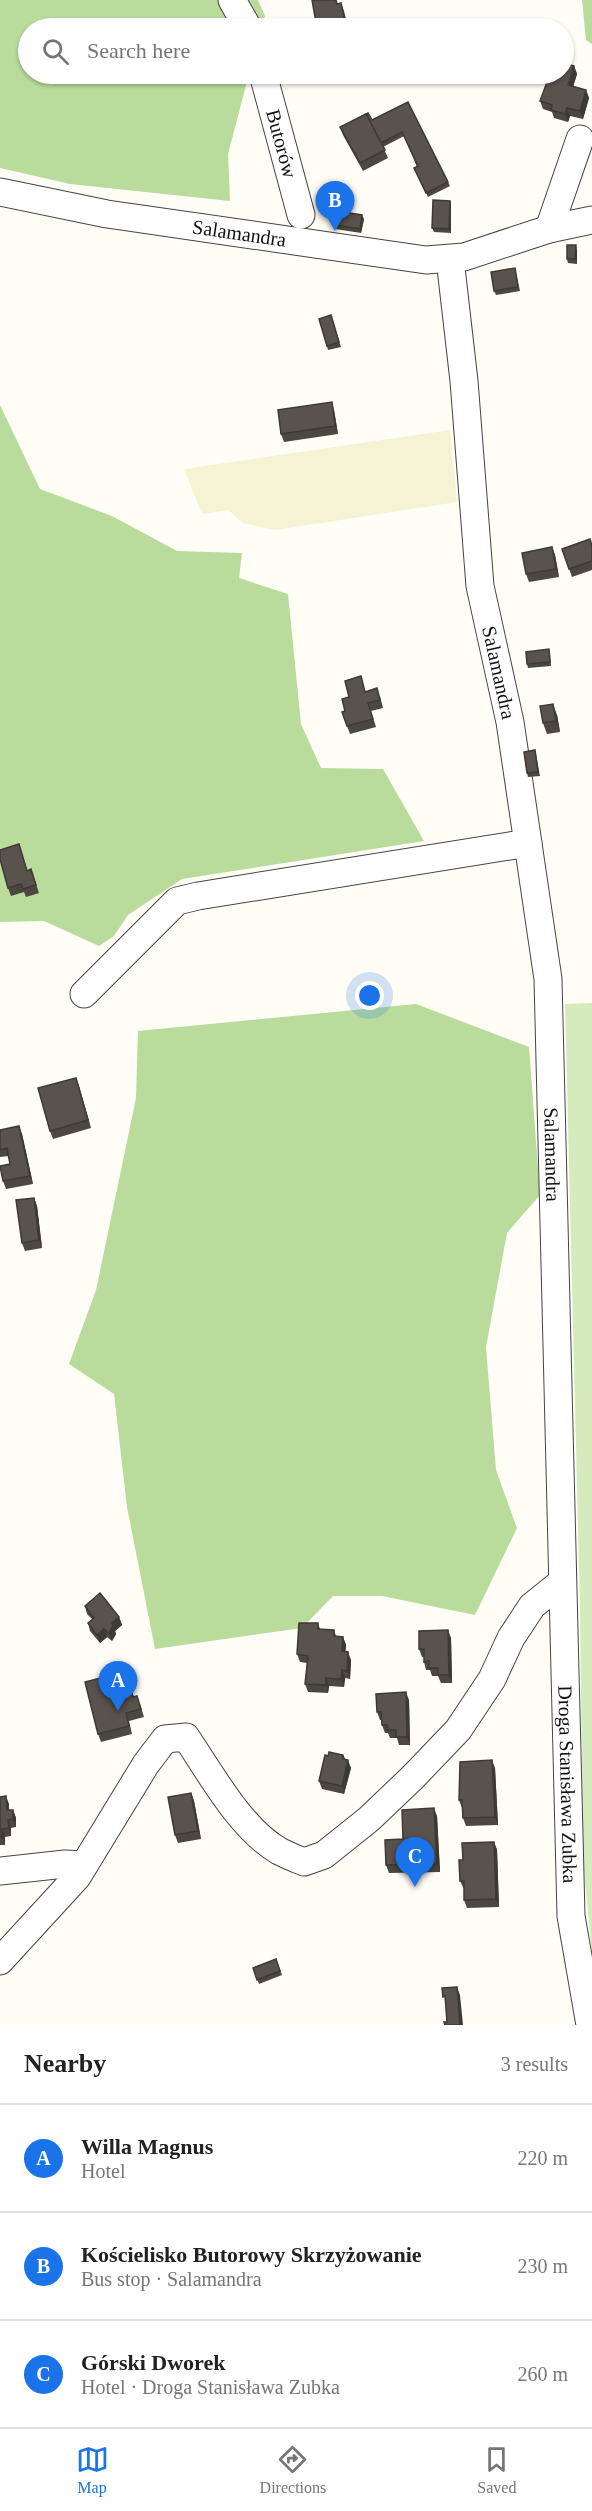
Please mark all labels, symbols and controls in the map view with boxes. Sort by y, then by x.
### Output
search box [18,18,574,84]
icon: search [39,35,72,68]
text: Search here [87,38,190,63]
street label: Butorów [262,107,302,181]
pin: B [316,182,354,231]
street label: Salamandra [191,215,288,251]
street label: Salamandra [478,624,520,721]
your location [355,981,384,1010]
street label: Salamandra [540,1107,564,1202]
pin: A [98,1662,138,1711]
street label: Droga Stanisława Zubka [554,1685,581,1884]
pin: C [396,1838,434,1887]
text: Nearby [24,2049,106,2078]
text: 3 results [501,2053,568,2075]
text: Willa Magnus [81,2134,213,2159]
text: A [36,2147,51,2169]
text: 220 m [517,2147,568,2169]
text: Hotel [81,2160,125,2182]
text: Kościelisko Butorowy Skrzyżowanie [81,2242,422,2267]
text: B [37,2255,50,2277]
text: 230 m [517,2255,568,2277]
text: Bus stop · Salamandra [81,2268,262,2290]
text: Górski Dworek [81,2350,225,2375]
text: C [36,2363,51,2385]
text: 260 m [517,2363,568,2385]
text: Hotel · Droga Stanisława Zubka [81,2376,340,2398]
tab: Map [76,2443,109,2497]
tab: Directions [260,2443,326,2497]
tab: Saved [477,2443,516,2497]

